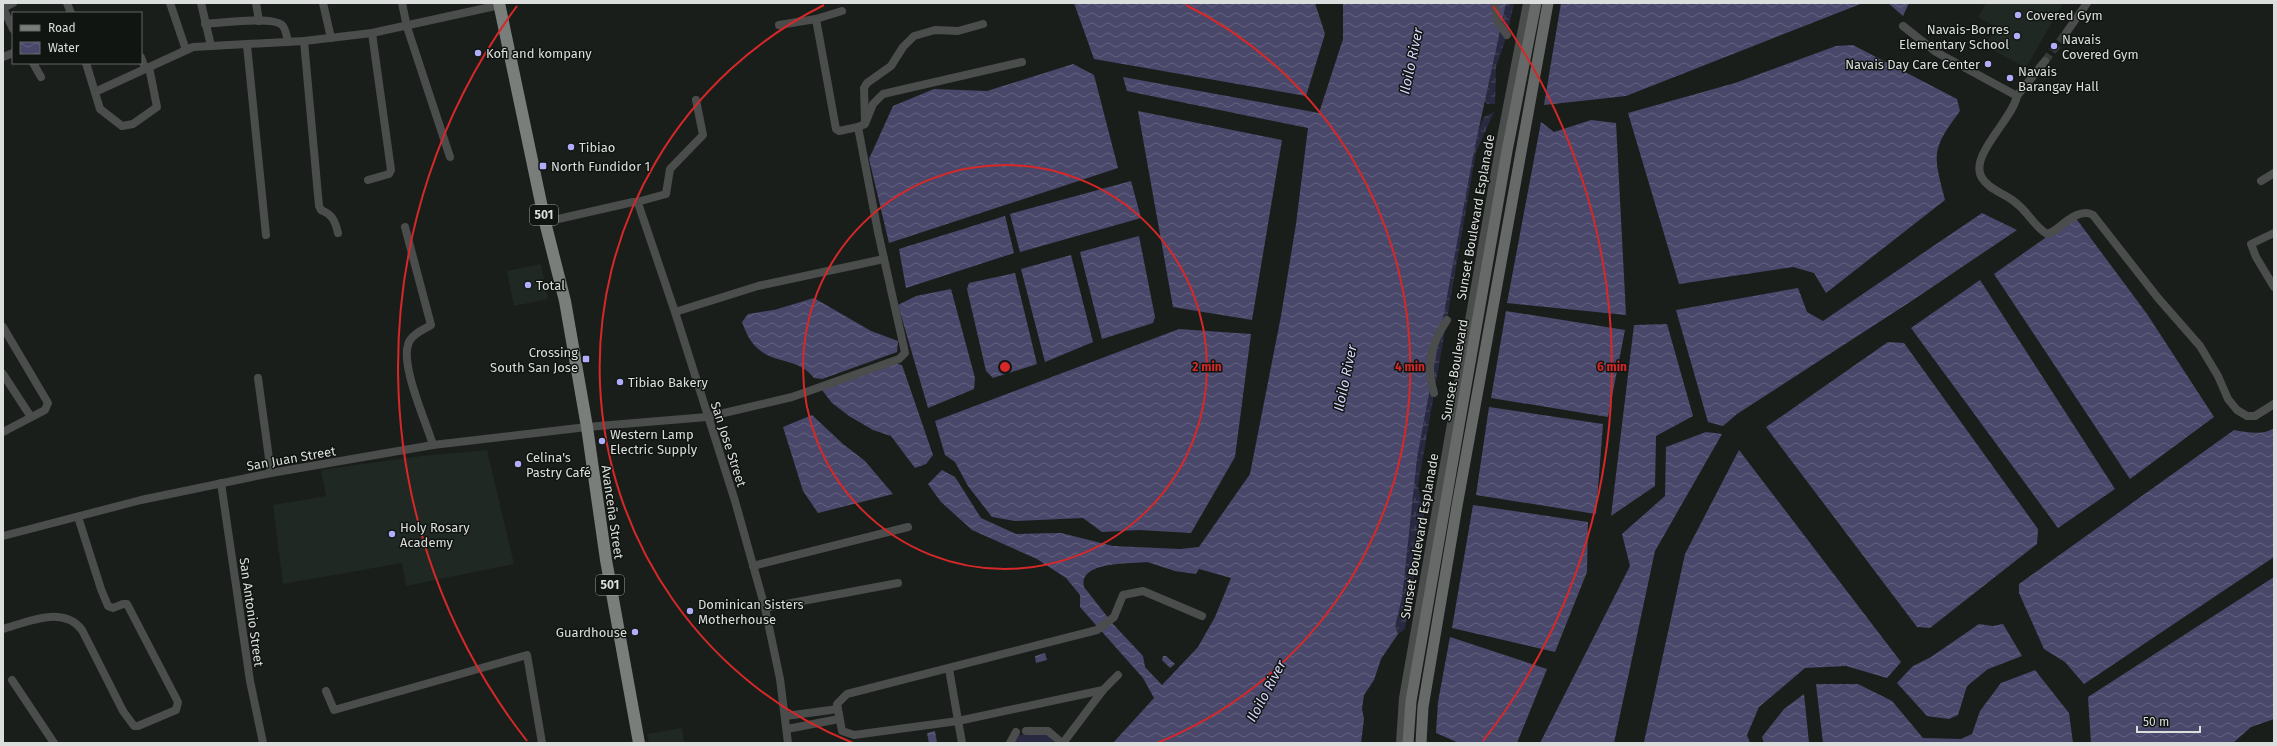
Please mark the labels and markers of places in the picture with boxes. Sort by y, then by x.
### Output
place label: Covered Gym [2026,8,2103,23]
marker: Covered Gym [2013,10,2023,20]
place label: Navais-Borres Elementary School [1899,22,2009,52]
marker: Navais-Borres Elementary School [2012,31,2022,41]
place label: Navais Covered Gym [2062,32,2139,62]
marker: Navais Covered Gym [2049,41,2059,51]
place label: Kofi and kompany [486,46,592,61]
marker: Kofi and kompany [473,48,483,58]
place label: Navais Day Care Center [1845,57,1980,72]
marker: Navais Day Care Center [1983,59,1993,69]
place label: Navais Barangay Hall [2018,64,2099,94]
marker: Navais Barangay Hall [2005,73,2015,83]
place label: Tibiao [579,140,615,155]
marker: Tibiao [566,142,576,152]
place label: North Fundidor 1 [551,159,650,174]
marker: North Fundidor 1 [538,161,548,171]
place label: Total [536,278,565,293]
marker: Total [523,280,533,290]
place label: Crossing South San Jose [490,345,578,375]
marker: Crossing South San Jose [581,354,591,364]
centre of rings [998,360,1012,374]
place label: Tibiao Bakery [628,375,709,390]
marker: Tibiao Bakery [615,377,625,387]
place label: Western Lamp Electric Supply [610,427,698,457]
marker: Western Lamp Electric Supply [597,436,607,446]
place label: Celina's Pastry Café [526,450,591,480]
marker: Celina's Pastry Café [513,459,523,469]
place label: Holy Rosary Academy [400,520,470,550]
marker: Holy Rosary Academy [387,529,397,539]
place label: Dominican Sisters Motherhouse [698,597,804,627]
marker: Dominican Sisters Motherhouse [685,606,695,616]
place label: Guardhouse [556,625,627,640]
marker: Guardhouse [630,627,640,637]

